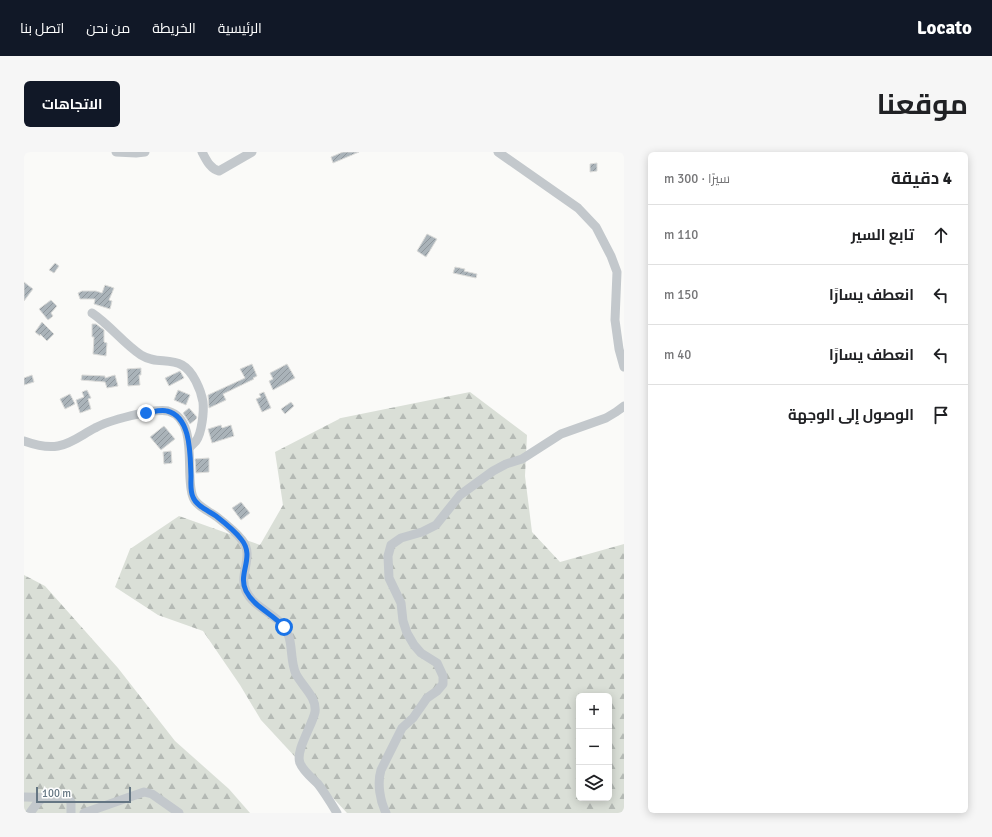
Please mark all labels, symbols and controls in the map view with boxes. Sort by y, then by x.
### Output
text: Locato [917,16,972,40]
text: اتصل بنا [20,20,64,37]
text: من نحن [86,20,130,37]
text: الخريطة [152,20,196,37]
text: الرئيسية [218,20,262,37]
button: الاتجاهات [24,81,120,127]
text: موقعنا [877,88,968,122]
text: 4 دقيقة [891,168,952,189]
text: سيرًا · 300 m [664,171,730,187]
icon: ahead [930,224,952,246]
text: تابع السير [851,226,914,244]
text: 110 m [664,227,698,243]
icon: left [930,284,952,306]
text: انعطف يسارًا [829,286,914,304]
text: 150 m [664,287,698,303]
icon: left [930,344,952,366]
text: انعطف يسارًا [829,346,914,364]
text: 40 m [664,347,691,363]
route end [137,404,155,422]
icon: arrive [930,404,952,426]
text: الوصول إلى الوجهة [788,406,914,424]
route start [275,618,293,636]
map controls [576,693,612,801]
button: + [576,693,612,729]
button: − [576,729,612,765]
button: layers [576,765,612,801]
scale bar [36,785,131,804]
text: 100 m [42,787,71,800]

